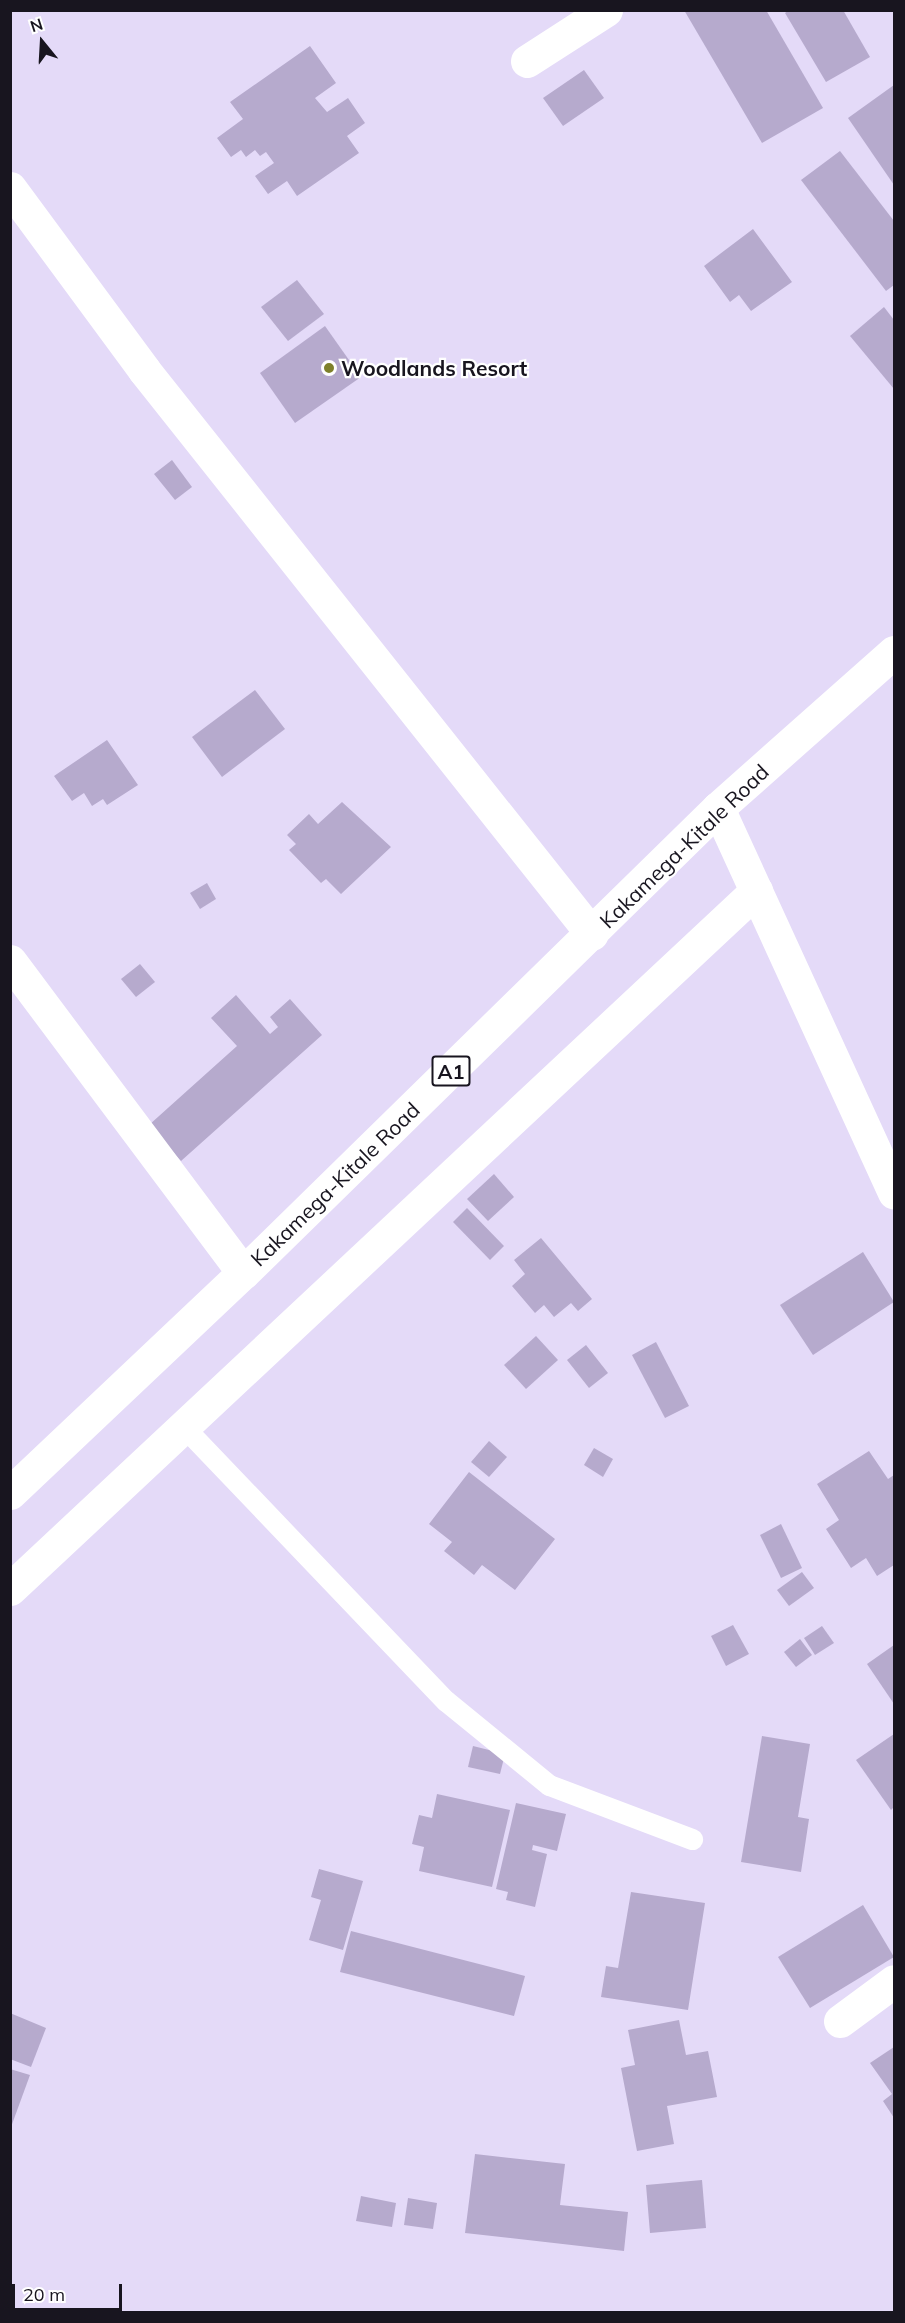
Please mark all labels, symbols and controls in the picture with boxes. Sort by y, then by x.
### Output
north arrow [12,12,72,72]
text: N [28,14,45,36]
place label: Woodlands Resort [341,355,527,381]
marker: Woodlands Resort [322,361,336,375]
street label: Kakamega-Kitale Road [594,759,774,933]
road number: A1 [432,1054,470,1088]
street label: Kakamega-Kitale Road [245,1097,425,1271]
scale bar [15,2272,124,2310]
text: 20 m [23,2283,65,2306]

